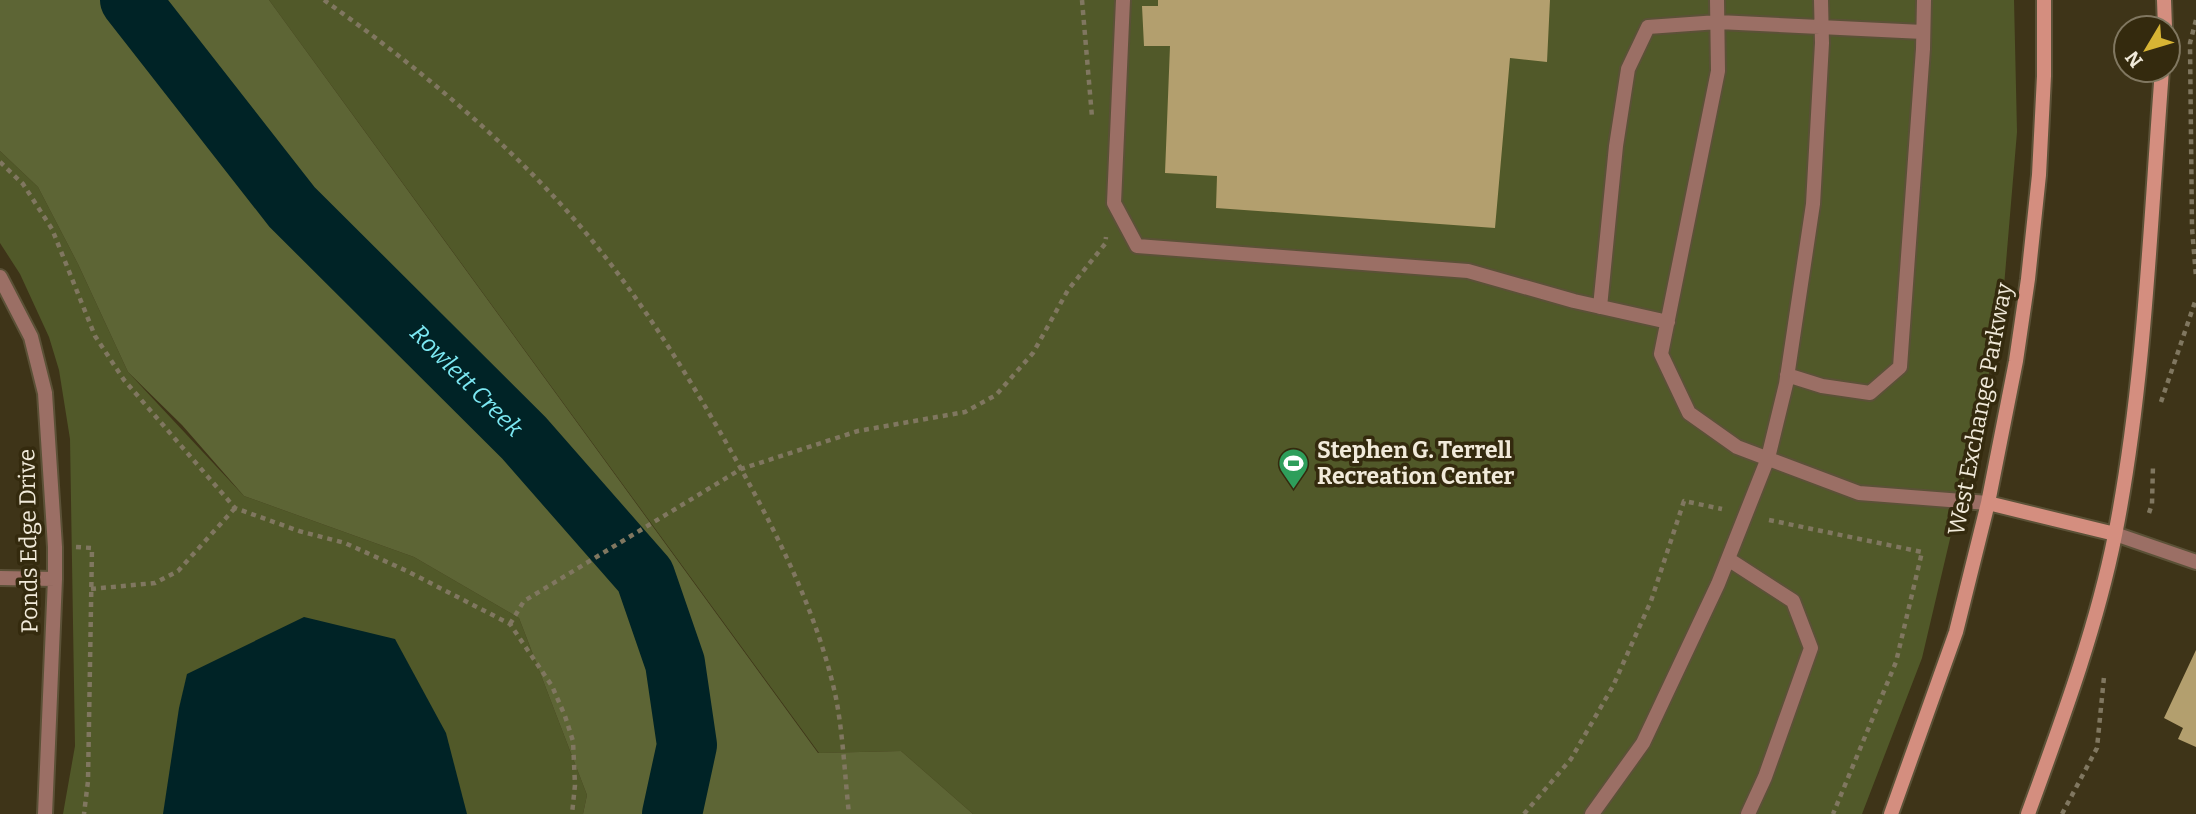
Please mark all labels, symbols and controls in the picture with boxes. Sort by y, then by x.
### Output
north arrow [2112,14,2182,84]
text: N [2120,46,2148,72]
street label: West Exchange Parkway [1942,280,2018,538]
water label: Rowlett Creek [404,319,529,443]
place label: Stephen G. Terrell Recreation Center [1317,436,1515,490]
sports icon: Stephen G. Terrell Recreation Center [1277,446,1311,490]
street label: Ponds Edge Drive [12,449,44,633]

